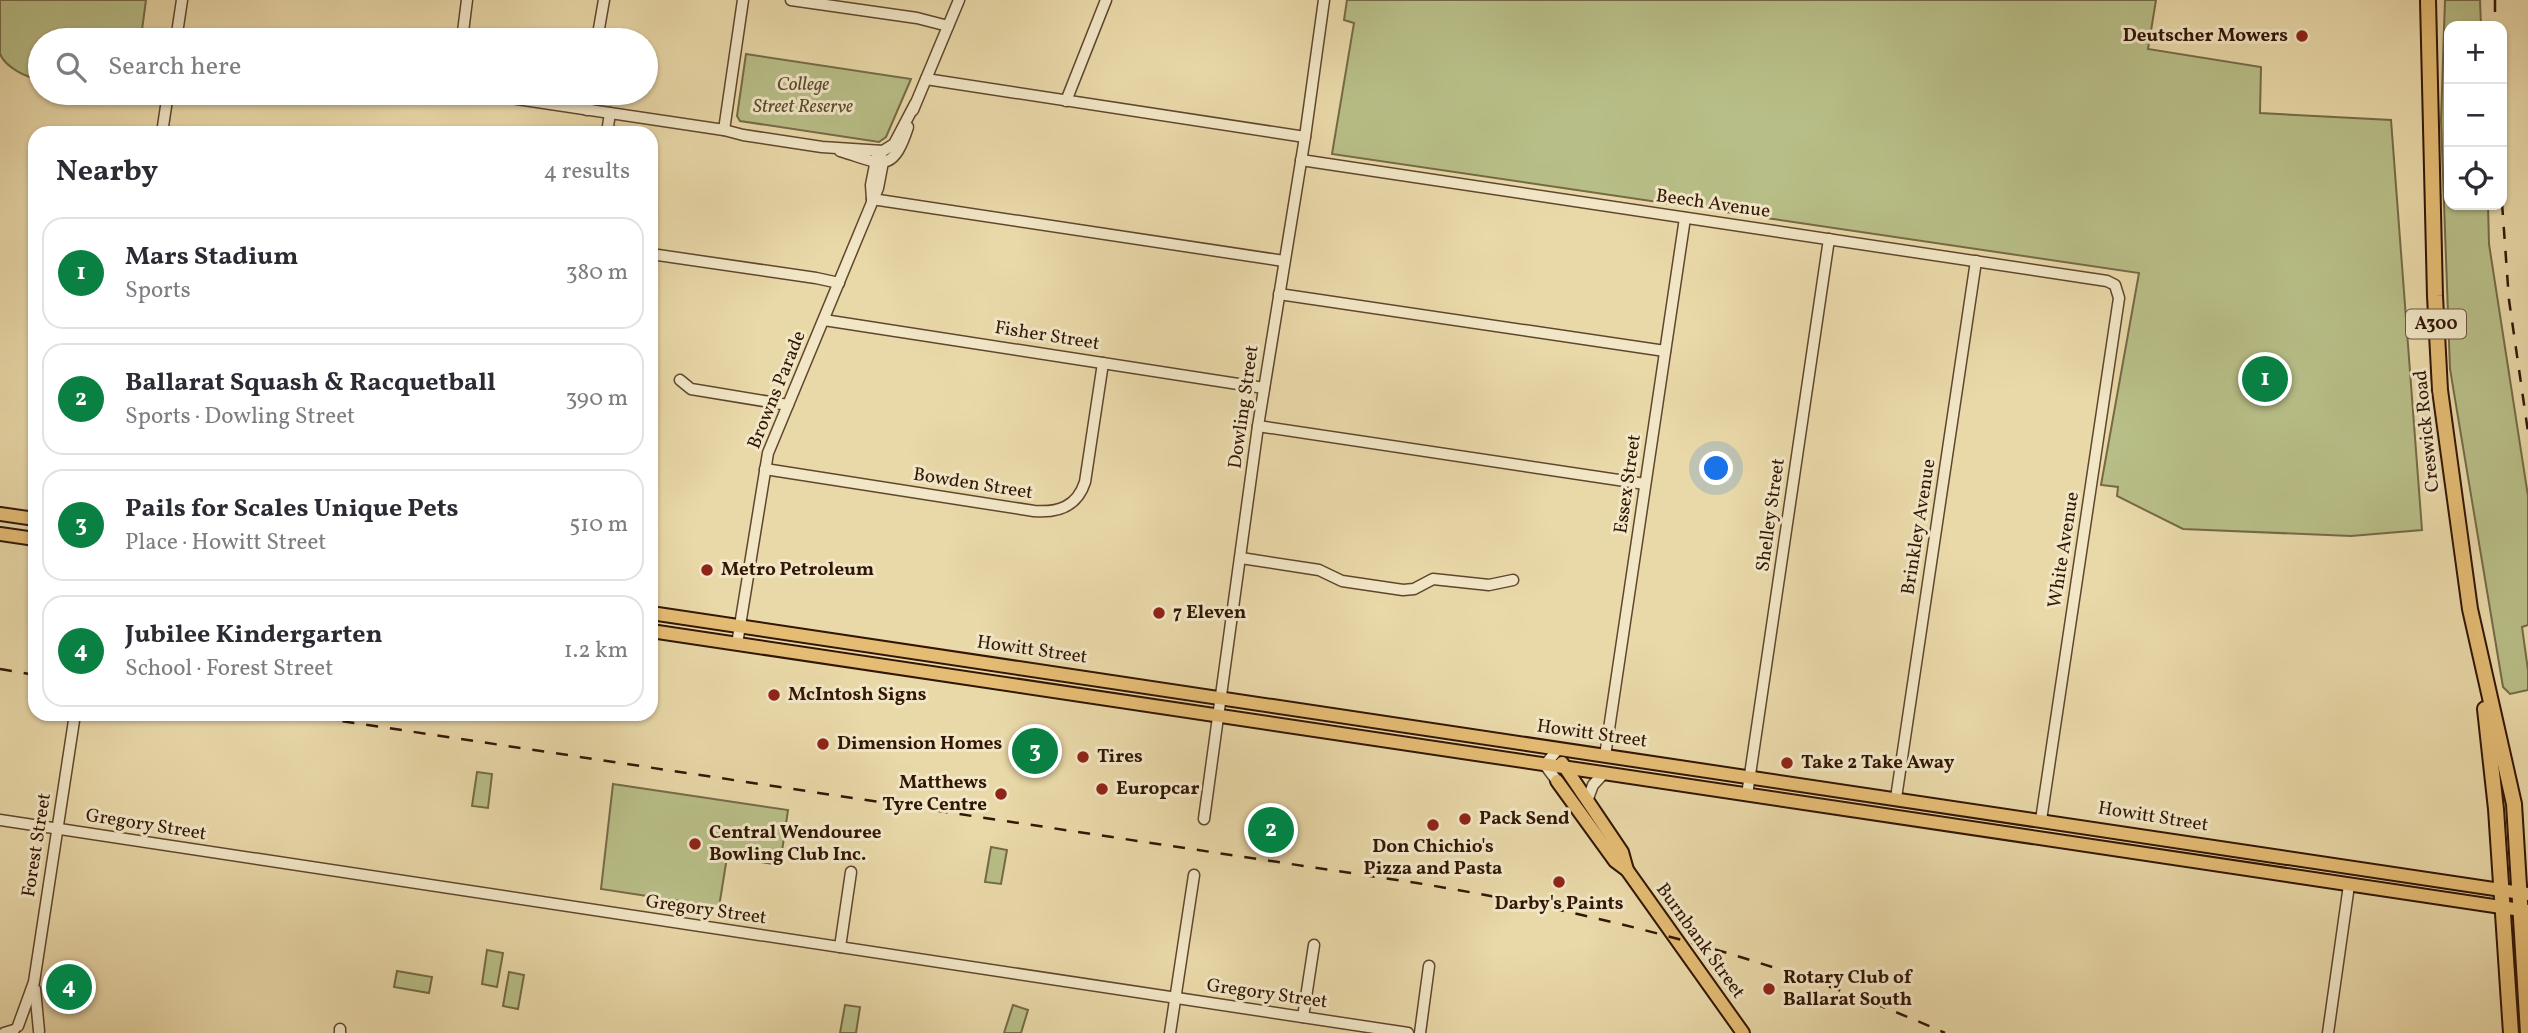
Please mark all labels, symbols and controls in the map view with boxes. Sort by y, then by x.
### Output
map controls [2444,21,2507,210]
button: + [2444,21,2507,84]
place label: Deutscher Mowers [2123,23,2288,49]
search box [28,28,658,105]
marker: Deutscher Mowers [2294,28,2310,44]
icon: search [52,48,90,86]
text: Search here [108,49,241,85]
park label: College Street Reserve [753,72,853,120]
button: − [2444,84,2507,147]
button: locate [2444,147,2507,210]
text: Nearby [56,151,158,193]
text: 4 results [544,156,630,188]
street label: Beech Avenue [1654,183,1772,225]
text: Mars Stadium [125,239,298,275]
text: 1 [76,257,86,289]
text: 380 m [566,257,628,289]
text: Sports [125,275,191,307]
road number: A300 [2406,310,2466,338]
street label: Fisher Street [993,315,1102,357]
street label: Browns Parade [741,327,813,453]
street label: Dowling Street [1222,343,1266,470]
pin: 1 [2242,353,2288,405]
text: Ballarat Squash & Racquetball [125,365,496,401]
street label: Creswick Road [2408,369,2446,493]
text: 2 [75,383,87,415]
text: 390 m [565,383,628,415]
text: Sports · Dowling Street [125,401,355,433]
street label: Essex Street [1608,432,1648,535]
your location [1699,451,1733,485]
street label: Shelley Street [1750,456,1792,573]
street label: Brinkley Avenue [1895,457,1943,597]
street label: Bowden Street [911,462,1035,506]
street label: White Avenue [2042,490,2086,610]
text: Pails for Scales Unique Pets [125,491,459,527]
text: 3 [75,509,87,541]
text: 510 m [569,509,628,541]
text: Place · Howitt Street [125,527,326,559]
place label: Metro Petroleum [721,557,874,583]
marker: Metro Petroleum [699,562,715,578]
place label: 7 Eleven [1173,600,1246,626]
marker: 7 Eleven [1151,605,1167,621]
text: Jubilee Kindergarten [125,617,383,653]
street label: Howitt Street [975,629,1089,671]
text: 4 [74,635,88,667]
text: 1.2 km [564,635,628,667]
text: School · Forest Street [125,653,333,685]
place label: McIntosh Signs [788,682,927,708]
marker: McIntosh Signs [766,687,782,703]
street label: Howitt Street [1535,713,1649,755]
pin: 3 [1012,725,1058,777]
place label: Dimension Homes [837,731,1002,757]
marker: Dimension Homes [815,736,831,752]
place label: Tires [1097,744,1143,770]
marker: Tires [1075,749,1091,765]
place label: Take 2 Take Away [1801,750,1955,776]
marker: Take 2 Take Away [1779,755,1795,771]
place label: Matthews Tyre Centre [882,770,987,818]
place label: Europcar [1116,776,1199,802]
marker: Europcar [1094,781,1110,797]
marker: Matthews Tyre Centre [993,786,1009,802]
street label: Forest Street [16,791,58,899]
street label: Howitt Street [2096,795,2210,839]
street label: Gregory Street [84,803,209,847]
pin: 2 [1248,804,1294,856]
place label: Pack Send [1479,806,1570,832]
marker: Pack Send [1457,811,1473,827]
marker: Don Chichio's Pizza and Pasta [1425,817,1441,833]
place label: Central Wendouree Bowling Club Inc. [709,820,882,868]
place label: Don Chichio's Pizza and Pasta [1364,834,1502,882]
marker: Central Wendouree Bowling Club Inc. [687,836,703,852]
marker: Darby's Paints [1551,874,1567,890]
street label: Burnbank Street [1649,878,1751,1004]
street label: Gregory Street [644,889,769,931]
place label: Darby's Paints [1495,891,1624,917]
pin: 4 [46,961,92,1013]
place label: Rotary Club of Ballarat South [1783,965,1913,1013]
street label: Gregory Street [1205,973,1330,1015]
marker: Rotary Club of Ballarat South [1761,981,1777,997]

